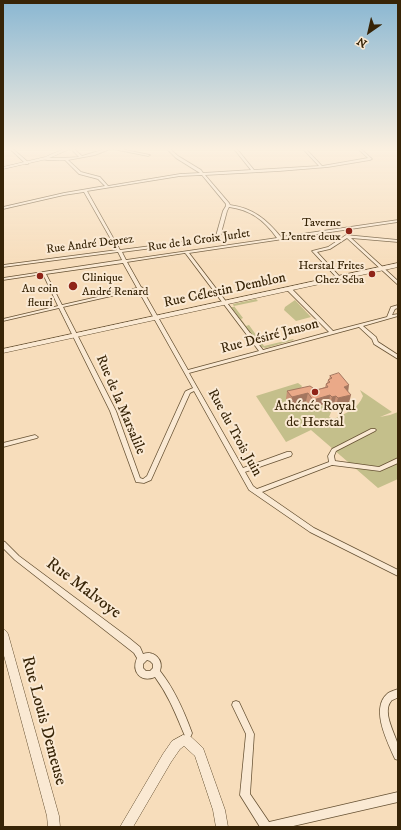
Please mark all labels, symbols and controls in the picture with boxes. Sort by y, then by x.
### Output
north arrow [349,12,389,52]
text: N [355,34,370,50]
place label: Taverne L'entre deux [281,217,341,245]
marker: Taverne L'entre deux [344,226,354,236]
street label: Rue de la Croix Jurlet [147,227,251,255]
street label: Rue André Deprez [46,233,134,257]
place label: Herstal Frites Chez Séba [298,260,364,288]
marker: Herstal Frites Chez Séba [367,269,377,279]
street label: Rue Célestin Demblon [162,270,288,312]
marker: Au coin fleuri [35,271,45,281]
place label: Clinique André Renard [82,272,149,300]
marker: Clinique André Renard [67,280,79,292]
place label: Au coin fleuri [22,283,58,311]
street label: Rue Désiré Janson [219,316,321,358]
street label: Rue de la Marsalile [92,353,148,457]
street label: Rue du Trois Juin [203,386,265,480]
marker: Athénée Royal de Herstal [310,387,320,397]
place label: Athénée Royal de Herstal [274,399,356,432]
street label: Rue Malvoye [41,554,125,624]
street label: Rue Louis Demeuse [16,654,70,788]

